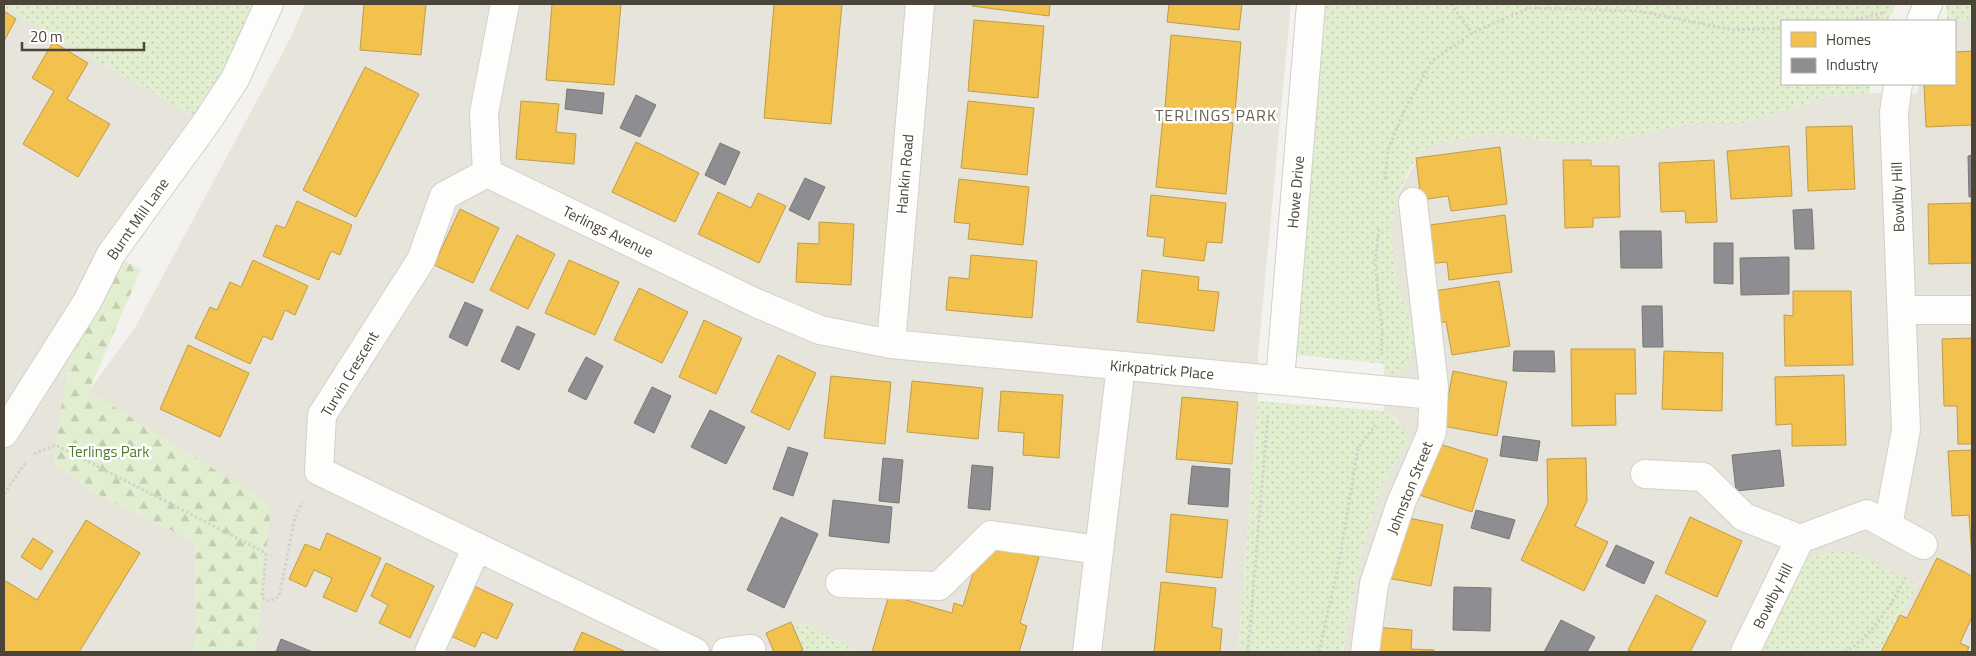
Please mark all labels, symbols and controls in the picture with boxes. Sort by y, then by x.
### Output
scale bar [22,20,145,52]
legend [1781,20,1956,85]
text: 20 m [30,25,63,48]
text: Homes [1826,28,1871,51]
text: Industry [1826,53,1878,76]
district label: TERLINGS PARK [1155,103,1277,127]
street label: Hankin Road [890,133,919,215]
street label: Howe Drive [1281,155,1310,229]
street label: Bowlby Hill [1885,161,1910,233]
street label: Burnt Mill Lane [101,173,174,264]
street label: Terlings Avenue [559,200,658,264]
street label: Turvin Crescent [315,326,385,421]
street label: Kirkpatrick Place [1109,354,1215,386]
street label: Johnston Street [1380,437,1439,538]
park label: Terlings Park [69,440,149,463]
street label: Bowlby Hill [1747,559,1798,633]

